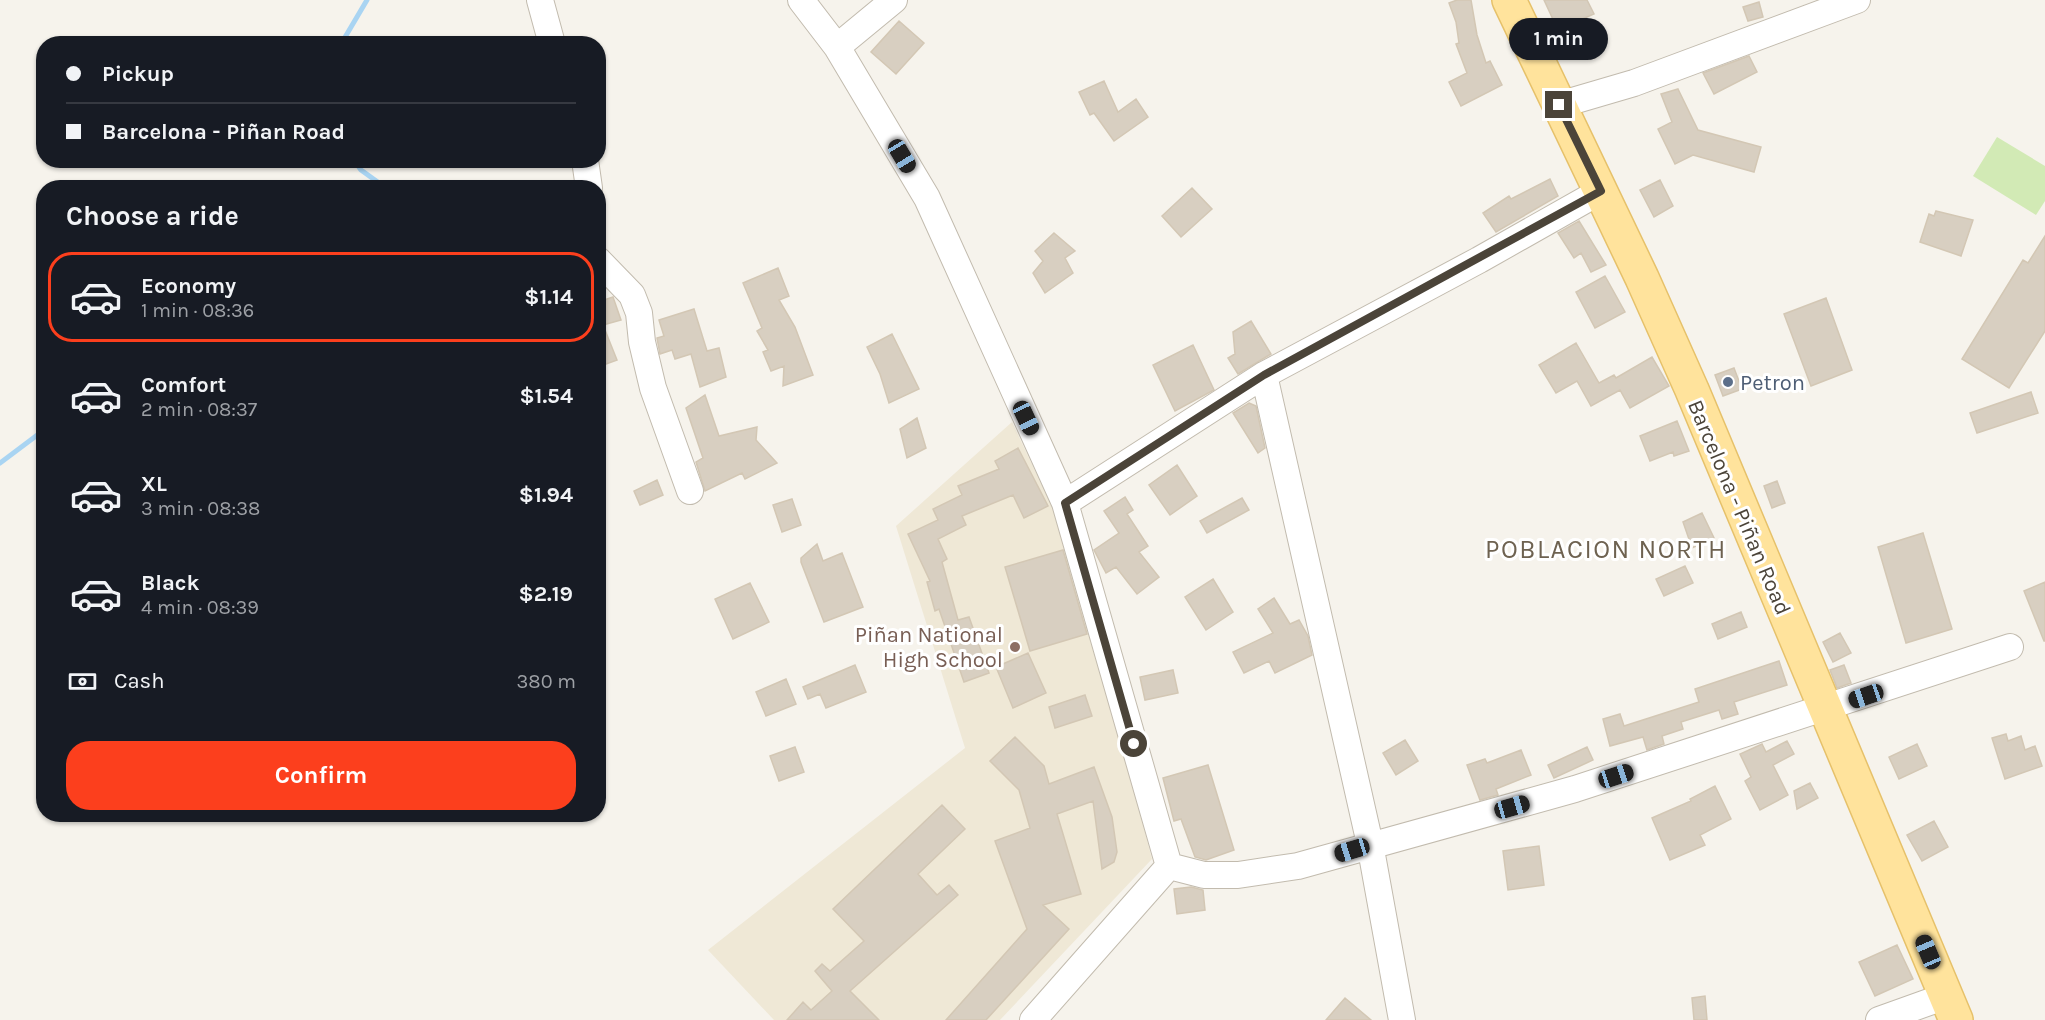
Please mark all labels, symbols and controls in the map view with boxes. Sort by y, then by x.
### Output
callout: 1 min [1510,18,1608,60]
text: 1 min [1533,27,1584,50]
text: Pickup [102,61,174,87]
route end [1545,91,1572,118]
text: Barcelona - Piñan Road [102,119,345,145]
car [885,136,919,176]
text: Choose a ride [66,200,239,232]
icon: car [69,270,123,324]
text: Economy [141,273,236,299]
text: $1.14 [524,284,573,310]
text: 1 min · 08:36 [141,299,254,322]
icon: car [69,369,123,423]
place label: Petron [1740,370,1805,396]
text: Comfort [141,372,226,398]
marker: Petron [1721,375,1735,389]
text: $1.54 [519,383,573,409]
street label: Barcelona - Piñan Road [1682,396,1796,619]
text: 2 min · 08:37 [141,398,257,421]
car [1010,398,1042,438]
icon: car [69,468,123,522]
text: XL [141,471,167,497]
text: $1.94 [519,482,573,508]
text: 3 min · 08:38 [141,497,260,520]
district label: POBLACION NORTH [1485,534,1727,565]
icon: car [69,567,123,621]
text: Black [141,570,200,596]
text: $2.19 [519,581,573,607]
text: 4 min · 08:39 [141,596,259,619]
place label: Piñan National High School [855,622,1003,673]
marker: Piñan National High School [1008,640,1022,654]
icon: cash [66,665,99,698]
text: Cash [114,668,164,694]
text: 380 m [517,670,576,693]
car [1846,682,1886,710]
route start [1120,730,1147,757]
button: Confirm [66,741,576,810]
car [1596,762,1636,790]
car [1492,793,1532,821]
car [1332,836,1372,864]
car [1913,932,1943,972]

